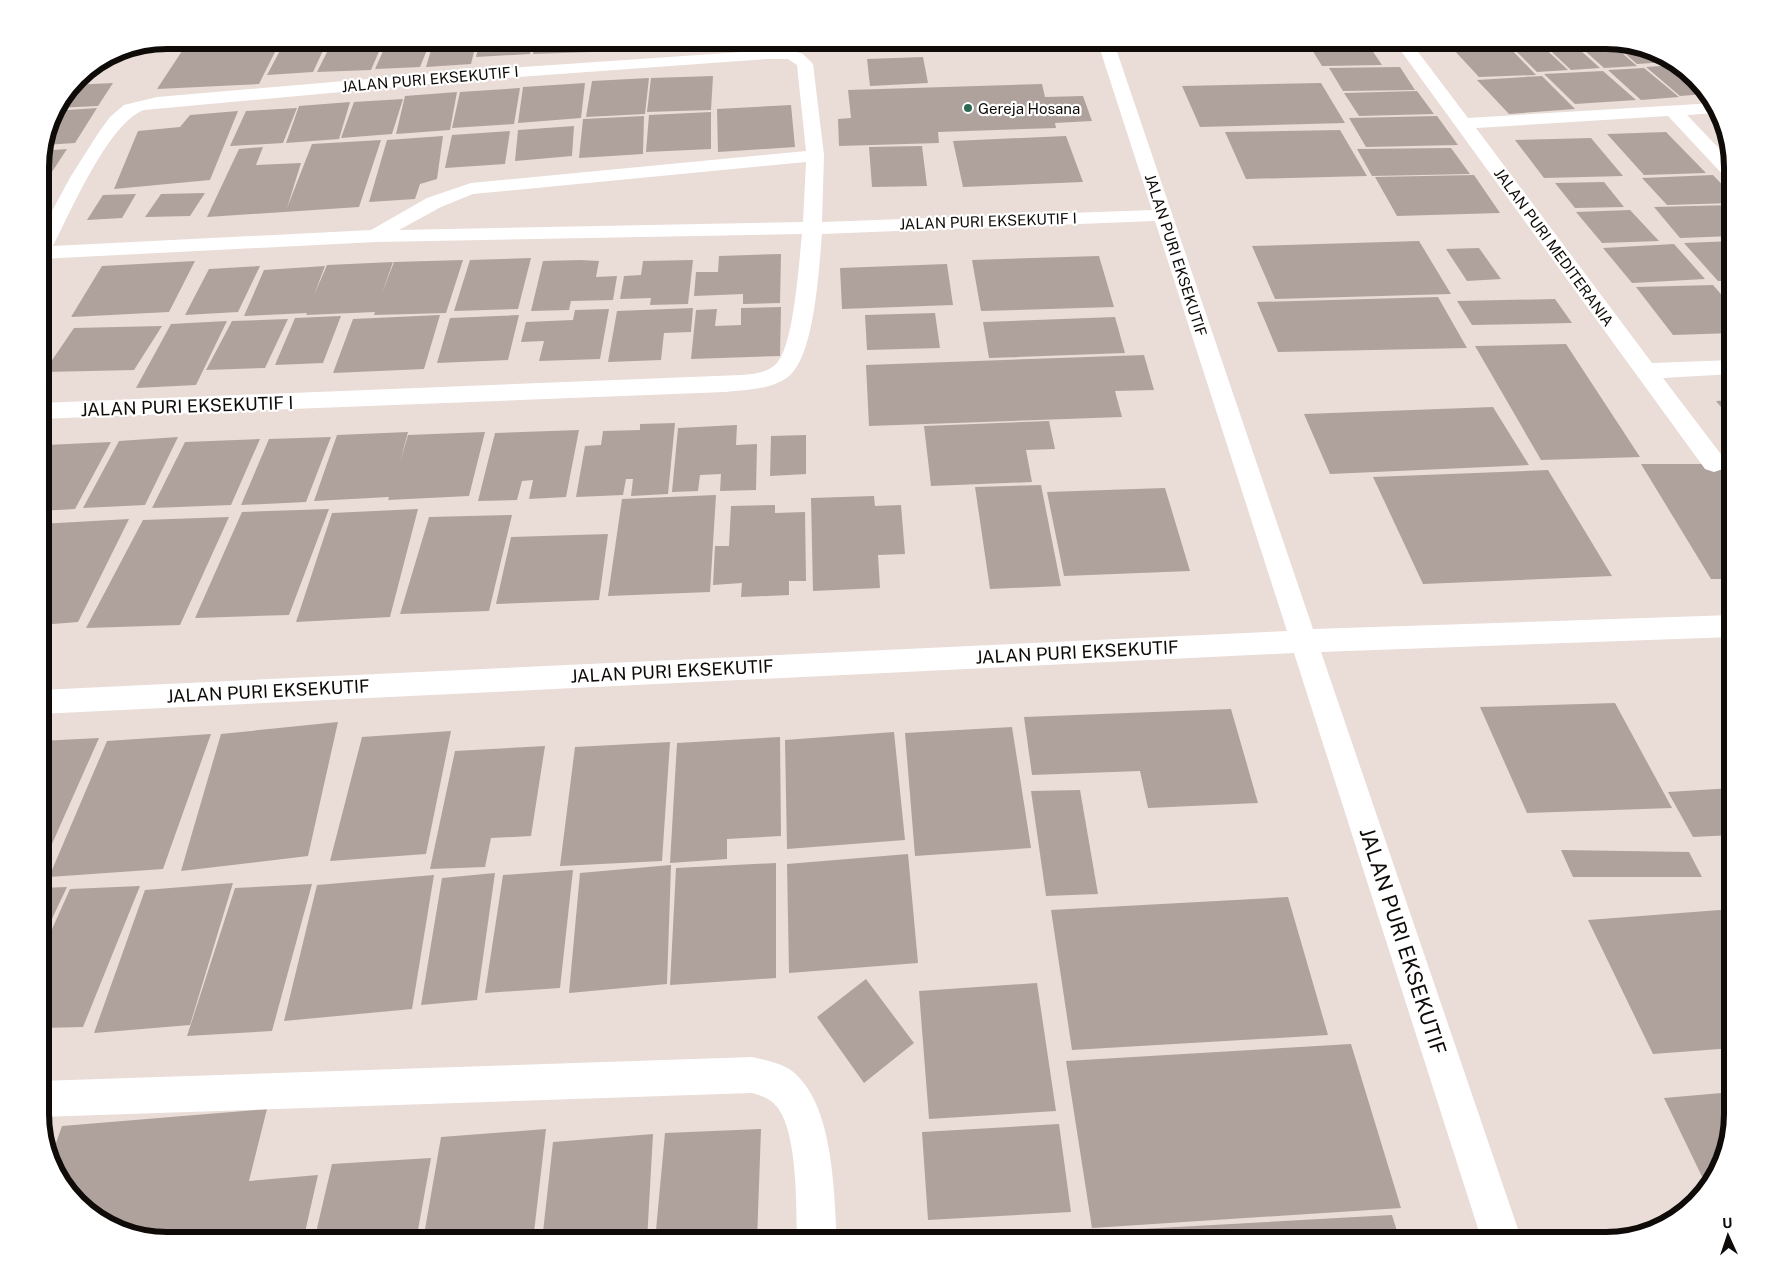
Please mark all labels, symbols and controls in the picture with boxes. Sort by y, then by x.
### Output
street label: JALAN PURI EKSEKUTIF I [341,63,519,95]
place label: Gereja Hosana [978,100,1080,117]
marker: Gereja Hosana [962,102,974,114]
street label: JALAN PURI MEDITERANIA [1491,165,1617,330]
street label: JALAN PURI EKSEKUTIF [1142,172,1210,338]
street label: JALAN PURI EKSEKUTIF I [899,209,1077,233]
street label: JALAN PURI EKSEKUTIF I [80,392,294,420]
street label: JALAN PURI EKSEKUTIF [975,636,1179,668]
street label: JALAN PURI EKSEKUTIF [570,655,774,687]
street label: JALAN PURI EKSEKUTIF [166,675,370,707]
street label: JALAN PURI EKSEKUTIF [1354,824,1452,1058]
north arrow [1703,1211,1753,1261]
text: U [1722,1215,1733,1231]

